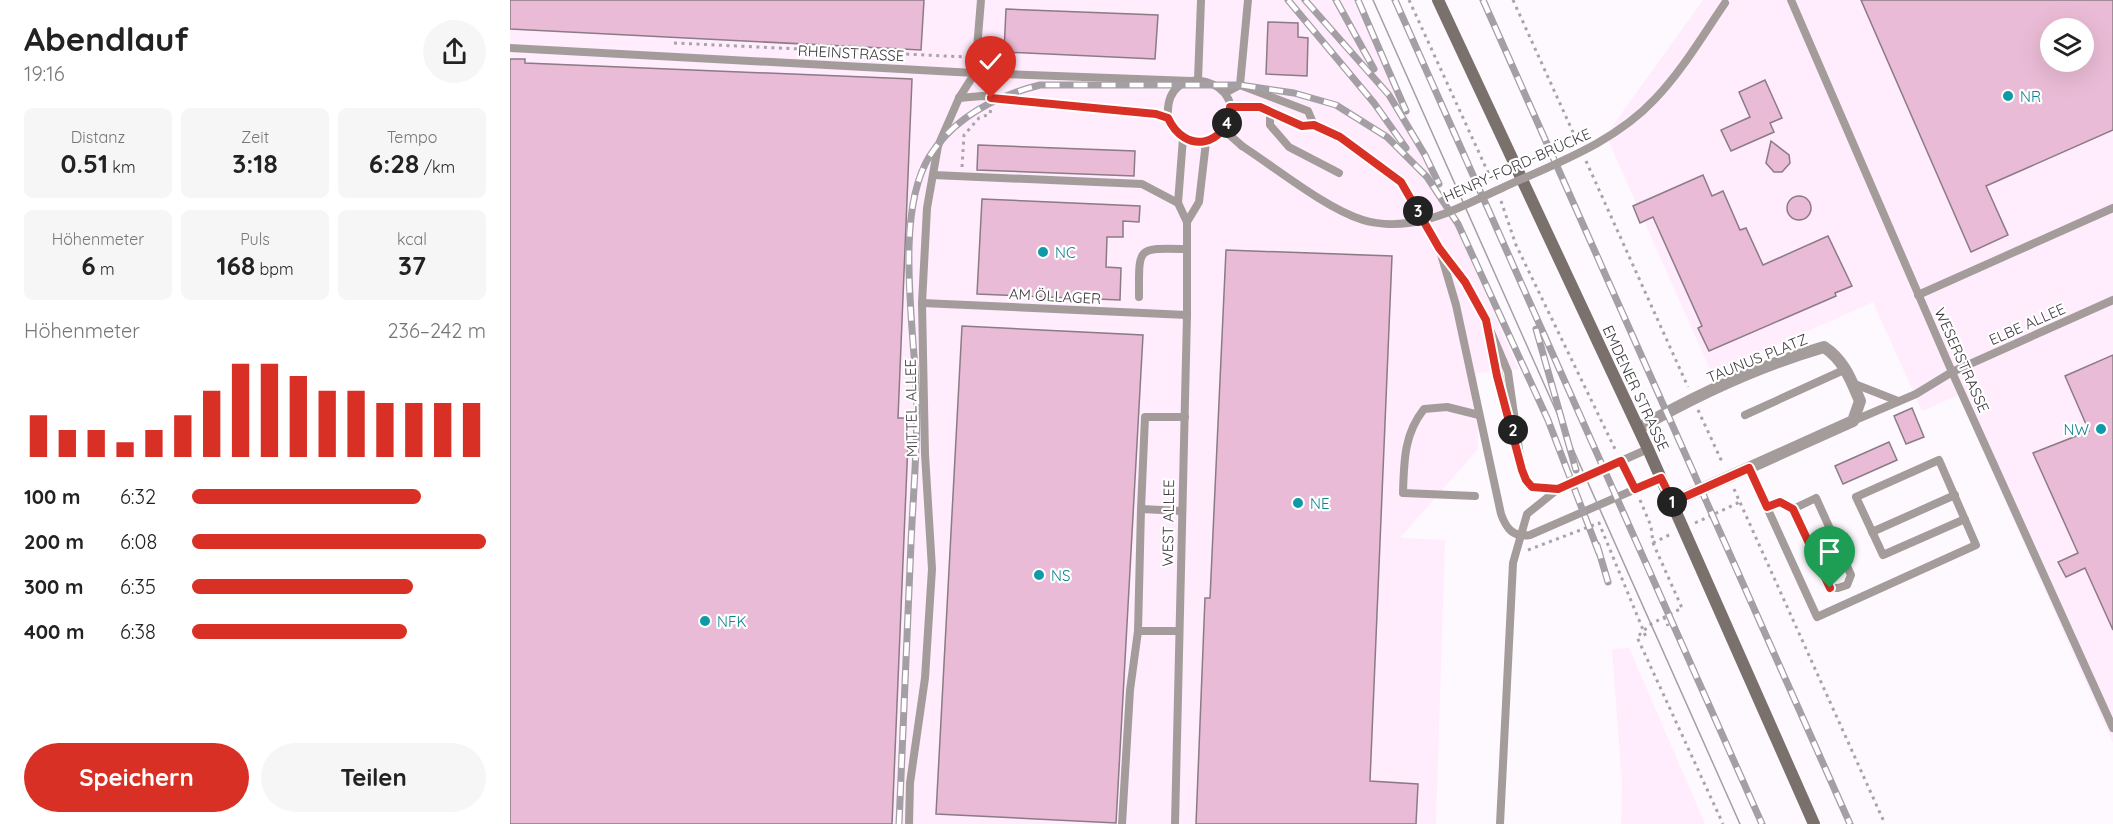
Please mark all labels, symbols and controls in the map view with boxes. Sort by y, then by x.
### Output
text: Abendlauf [24,18,189,59]
map controls [2040,18,2094,72]
button: layers [2040,18,2094,72]
button: share [423,20,486,83]
pin [965,36,1016,98]
street label: RHEINSTRASSE [797,41,905,65]
icon: check [974,45,1007,78]
text: 19:16 [24,61,64,86]
place label: NR [2020,87,2041,106]
marker: NR [2001,89,2015,103]
pin: 4 [1212,108,1242,138]
text: 4 [1222,113,1232,133]
street label: HENRY-FORD-BRÜCKE [1440,124,1594,206]
text: Distanz [71,127,125,147]
text: Zeit [241,127,269,147]
text: Tempo [387,127,437,147]
text: 0.51 [60,147,108,180]
text: 3:18 [232,147,278,180]
text: 6:28 [369,147,419,180]
text: km [108,157,136,177]
text: /km [419,157,455,177]
pin: 3 [1403,196,1433,226]
text: 3 [1414,201,1422,221]
text: Höhenmeter [52,229,144,249]
text: Puls [240,229,270,249]
text: kcal [397,229,427,249]
place label: NC [1055,243,1076,262]
marker: NC [1036,245,1050,259]
text: 6 [81,249,96,282]
text: 168 [216,249,255,282]
text: 37 [398,249,426,282]
text: m [96,259,115,279]
text: bpm [255,259,294,279]
street label: AM ÖLLAGER [1008,284,1102,308]
street label: ELBE ALLEE [1986,299,2068,349]
street label: WESERSTRASSE [1930,305,1994,415]
text: Höhenmeter [24,318,140,343]
text: 236–242 m [387,318,486,343]
street label: EMDENER STRASSE [1599,322,1673,454]
street label: TAUNUS PLATZ [1704,329,1810,387]
street label: MITTEL ALLEE [901,359,921,457]
pin: 2 [1498,415,1528,445]
text: 2 [1508,420,1518,440]
place label: NW [2064,420,2089,439]
marker: NW [2094,422,2108,436]
street label: WEST ALLEE [1158,479,1178,567]
text: 100 m [24,484,80,509]
text: 6:32 [120,484,156,509]
pin: 1 [1657,487,1687,517]
text: 1 [1669,492,1675,512]
place label: NE [1310,494,1329,513]
marker: NE [1291,496,1305,510]
pin [1804,526,1855,588]
text: 200 m [24,529,84,554]
text: 6:08 [120,529,157,554]
icon: arrive [1813,535,1846,568]
place label: NS [1051,566,1070,585]
marker: NS [1032,568,1046,582]
text: 300 m [24,574,83,599]
text: 6:35 [120,574,156,599]
place label: NFK [717,612,747,631]
marker: NFK [698,614,712,628]
text: 400 m [24,619,84,644]
text: 6:38 [120,619,156,644]
button: Speichern [24,743,249,812]
button: Teilen [261,743,486,812]

